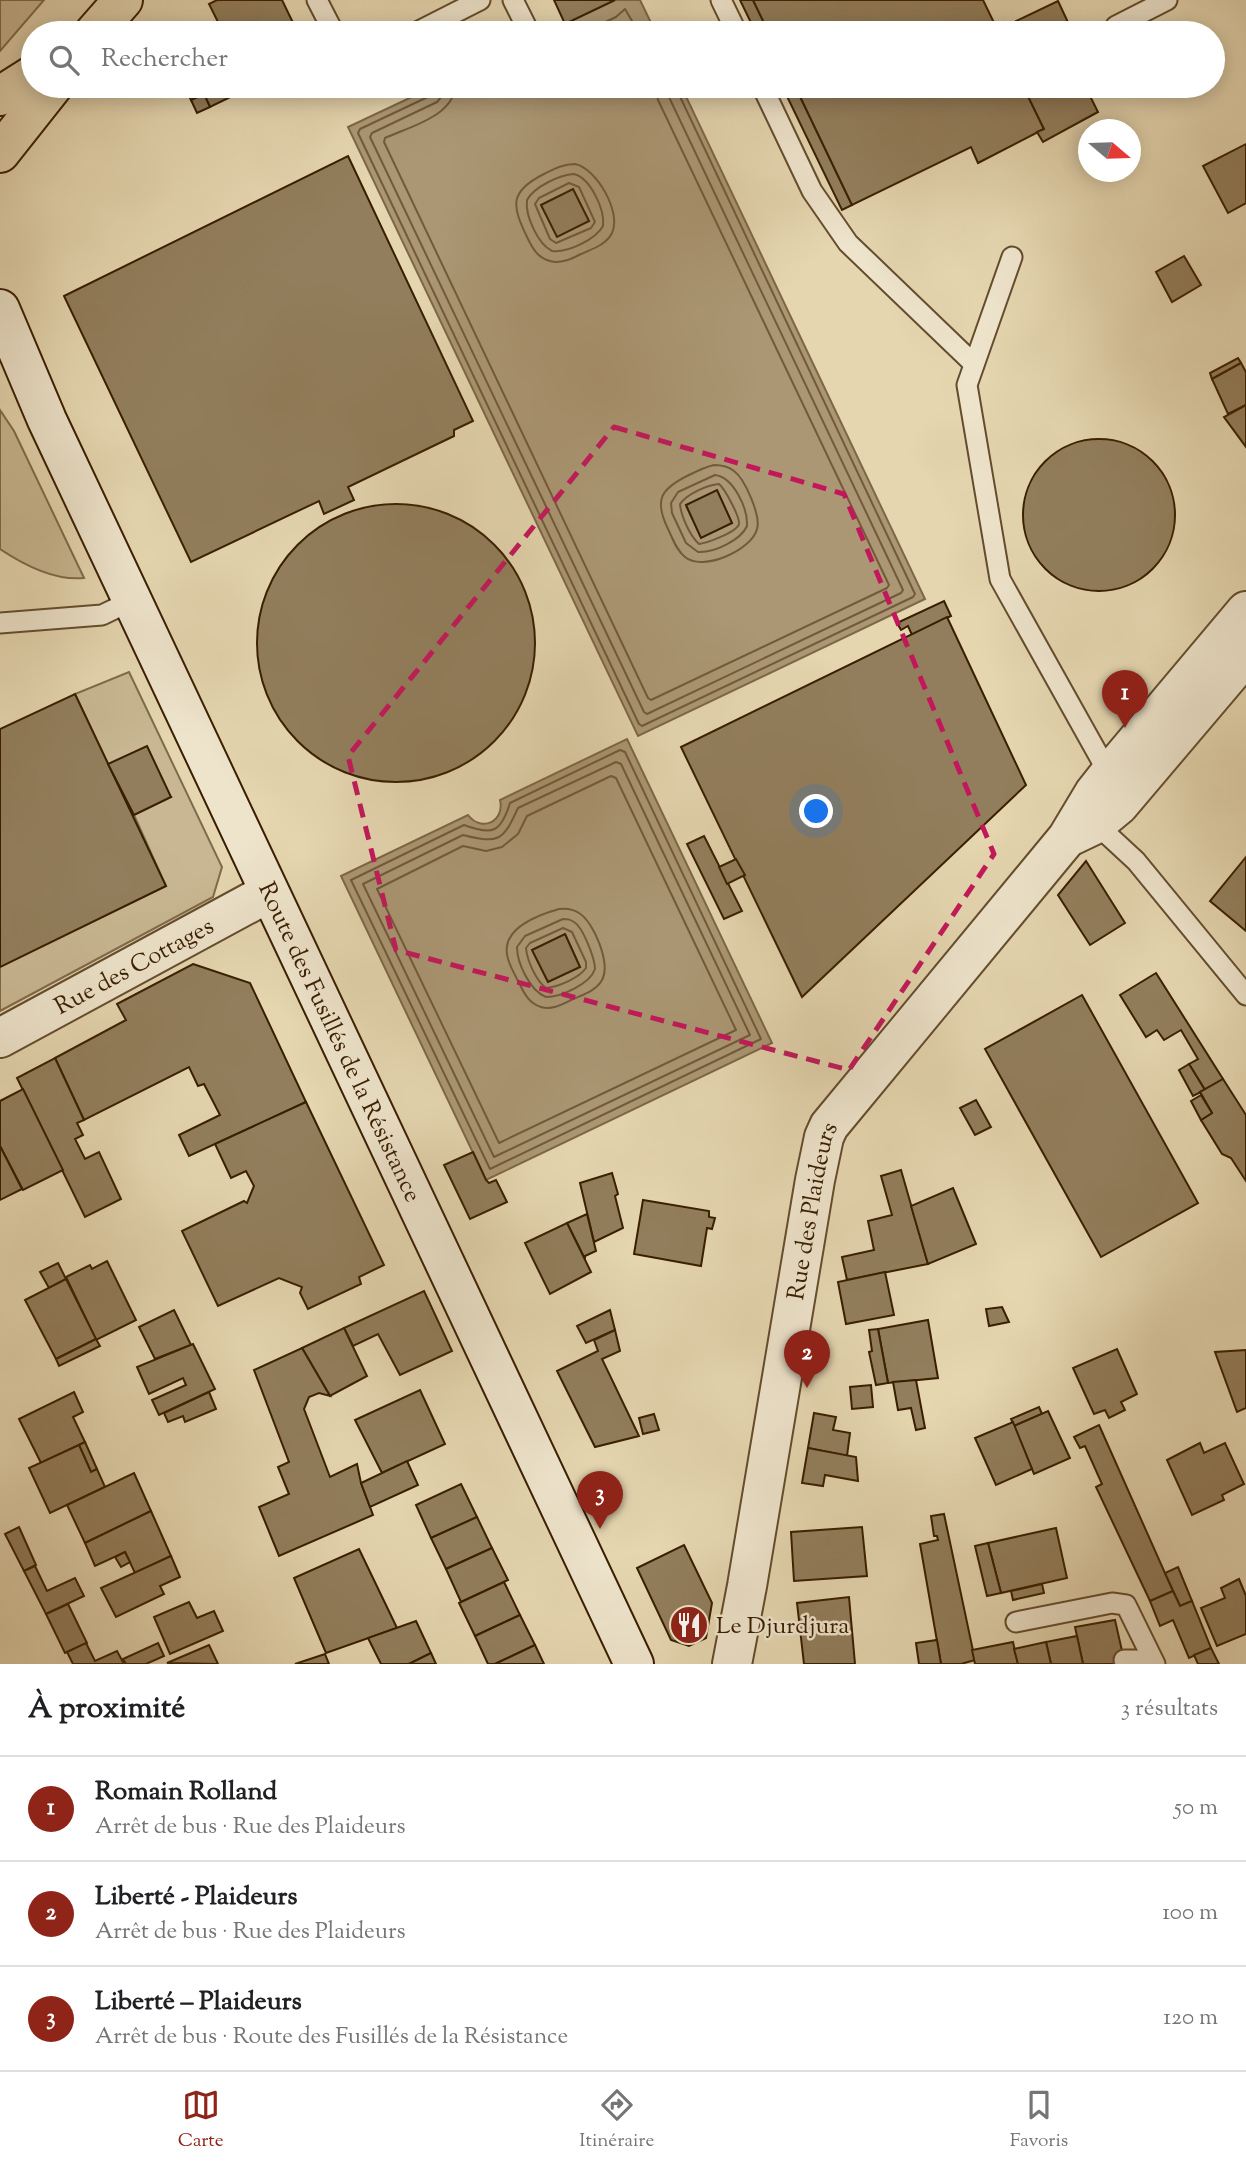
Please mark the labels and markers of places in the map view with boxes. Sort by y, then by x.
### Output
pin: 1 [1102,670,1148,728]
pin: 2 [784,1330,830,1388]
pin: 3 [577,1471,623,1529]
restaurant icon: Le Djurdjura [668,1604,710,1646]
place label: Le Djurdjura [716,1610,849,1644]

